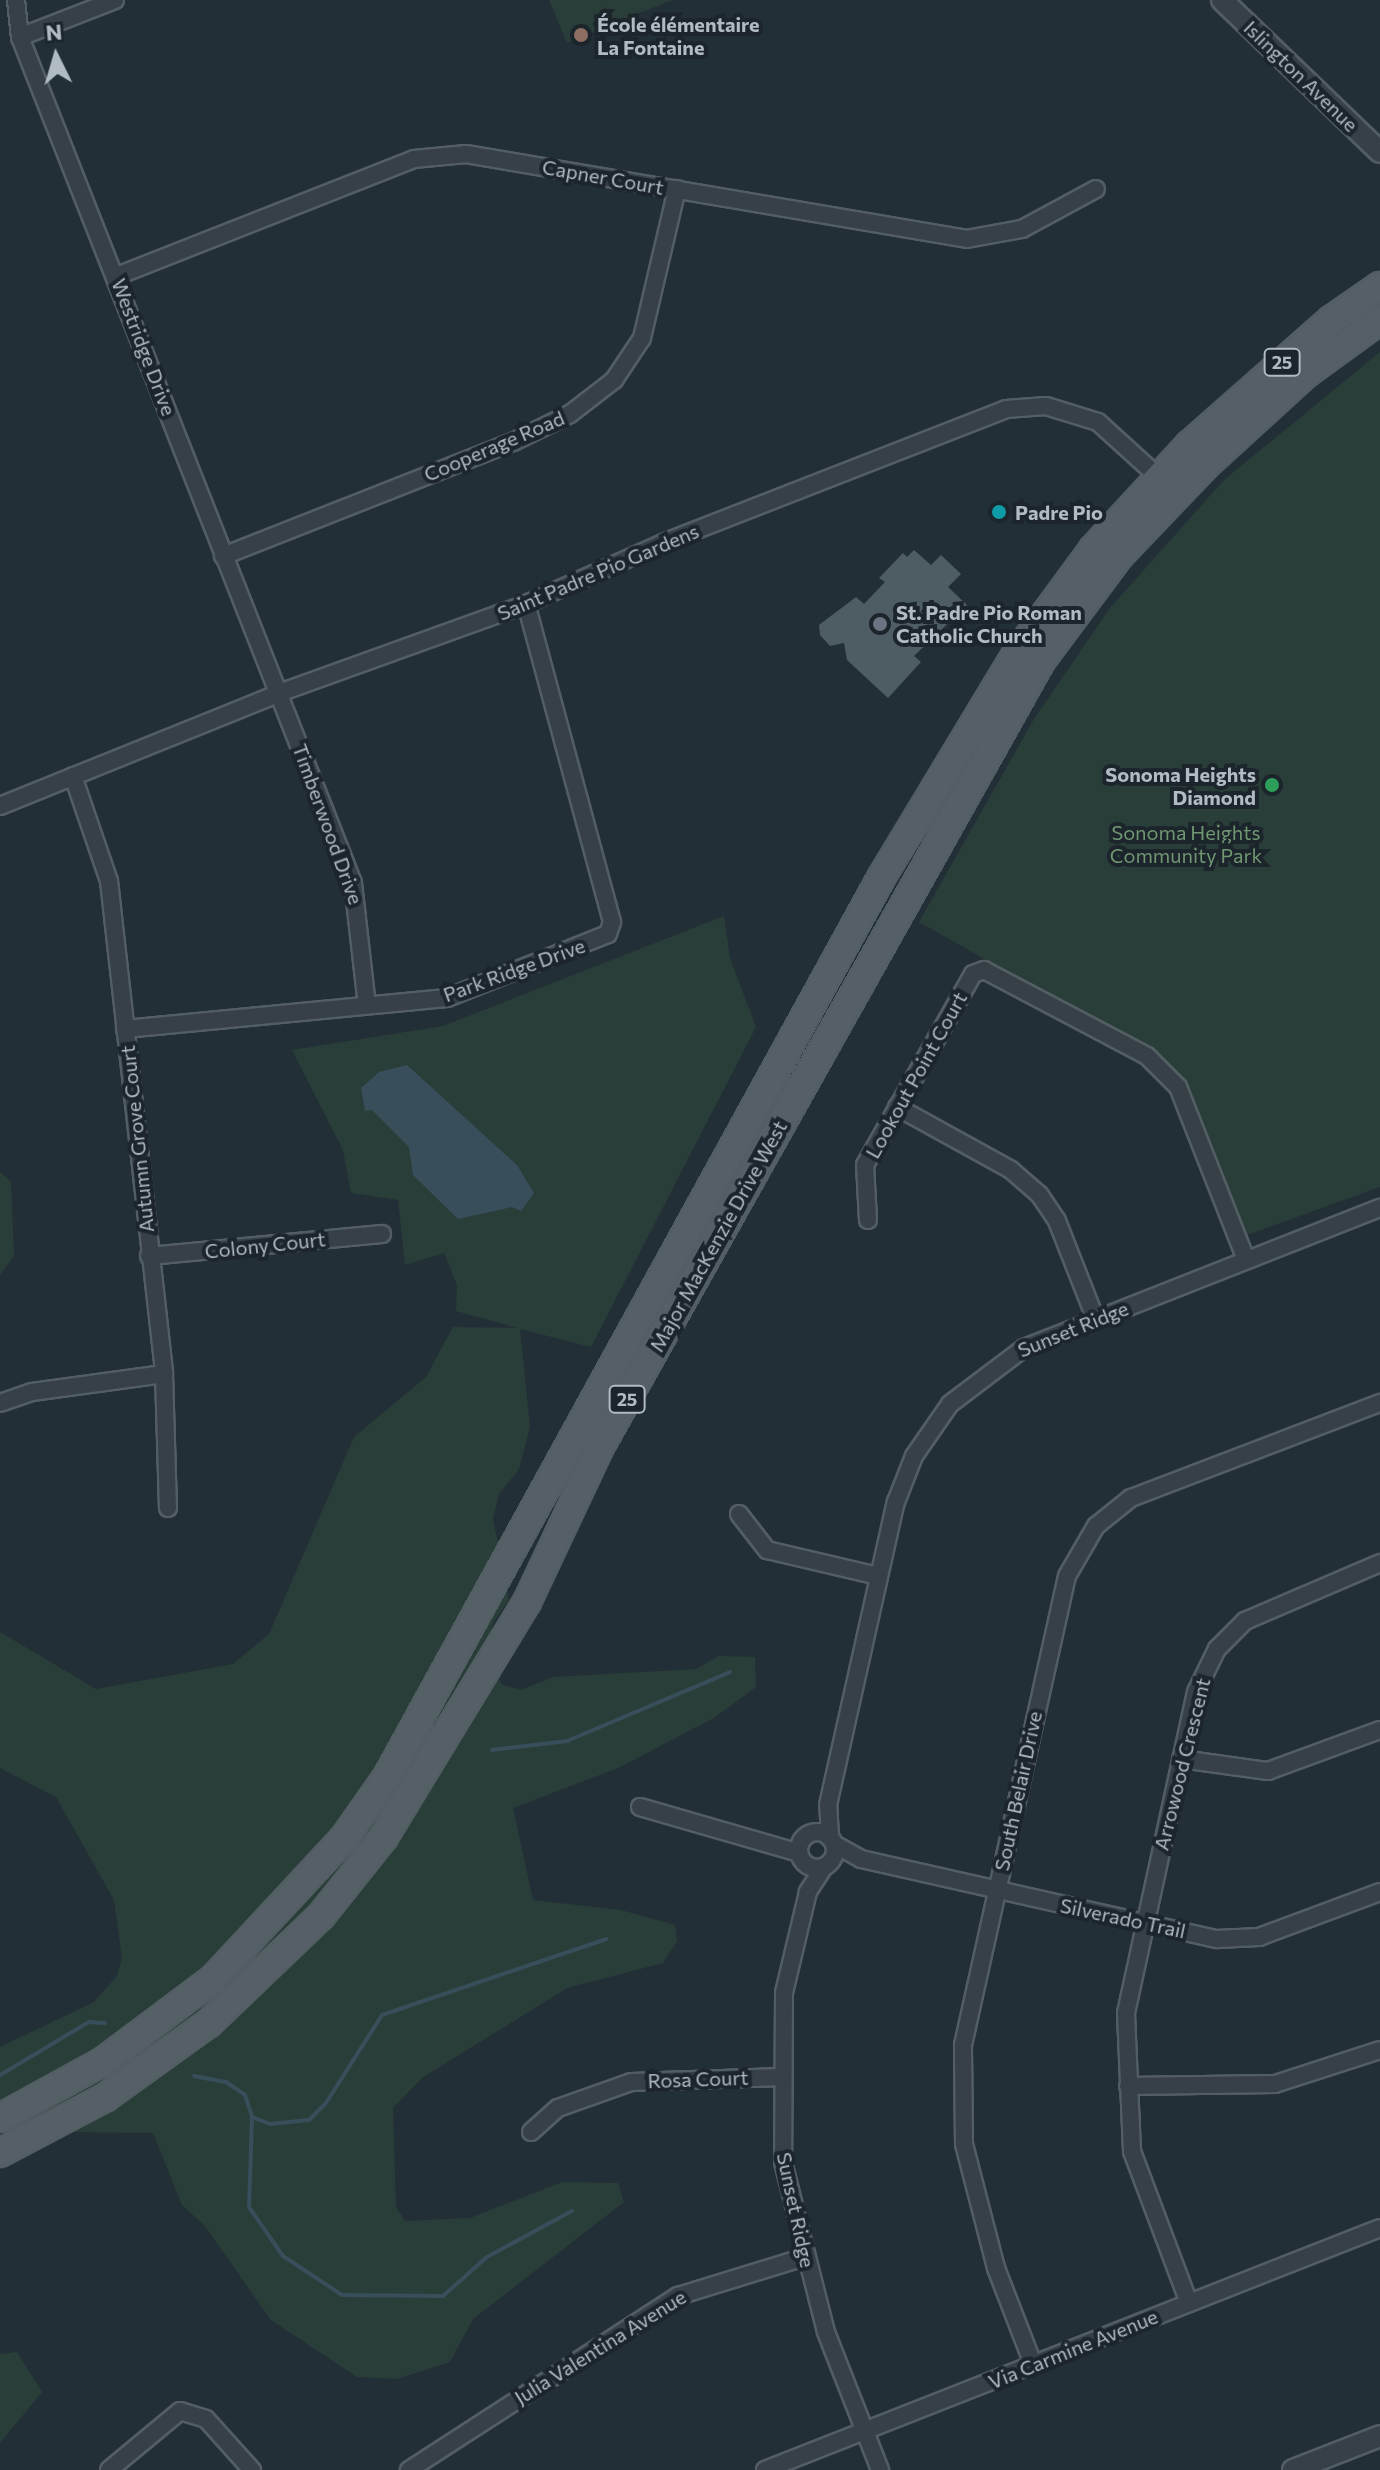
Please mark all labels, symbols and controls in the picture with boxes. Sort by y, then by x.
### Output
place label: École élémentaire La Fontaine [597,12,760,59]
north arrow [16,16,96,96]
street label: Islington Avenue [1239,16,1363,136]
text: N [44,17,63,46]
marker: École élémentaire La Fontaine [572,26,590,44]
street label: Capner Court [540,155,666,199]
street label: Westridge Drive [107,275,181,419]
road number: 25 [1262,348,1302,376]
street label: Cooperage Road [420,406,568,486]
place label: Padre Pio [1015,500,1103,524]
marker: Padre Pio [990,503,1008,521]
street label: Saint Padre Pio Gardens [494,519,702,625]
place label: St. Padre Pio Roman Catholic Church [896,600,1082,647]
marker: St. Padre Pio Roman Catholic Church [871,615,889,633]
street label: Timberwood Drive [288,740,368,908]
place label: Sonoma Heights Diamond [1105,762,1256,809]
marker: Sonoma Heights Diamond [1263,776,1281,794]
park label: Sonoma Heights Community Park [1110,820,1262,867]
street label: Park Ridge Drive [440,933,588,1007]
street label: Lookout Point Court [860,988,972,1162]
street label: Autumn Grove Court [115,1044,159,1234]
street label: Major MacKenzie Drive West [644,1116,792,1356]
street label: Colony Court [204,1227,326,1263]
street label: Sunset Ridge [1014,1296,1132,1362]
road number: 25 [607,1385,647,1413]
street label: Arrowood Crescent [1149,1675,1215,1853]
street label: South Belair Drive [989,1709,1047,1873]
street label: Silverado Trail [1058,1893,1188,1943]
street label: Rosa Court [647,2065,749,2093]
street label: Sunset Ridge [772,2150,820,2270]
street label: Julia Valentina Avenue [510,2284,690,2410]
street label: Via Carmine Avenue [985,2304,1161,2394]

